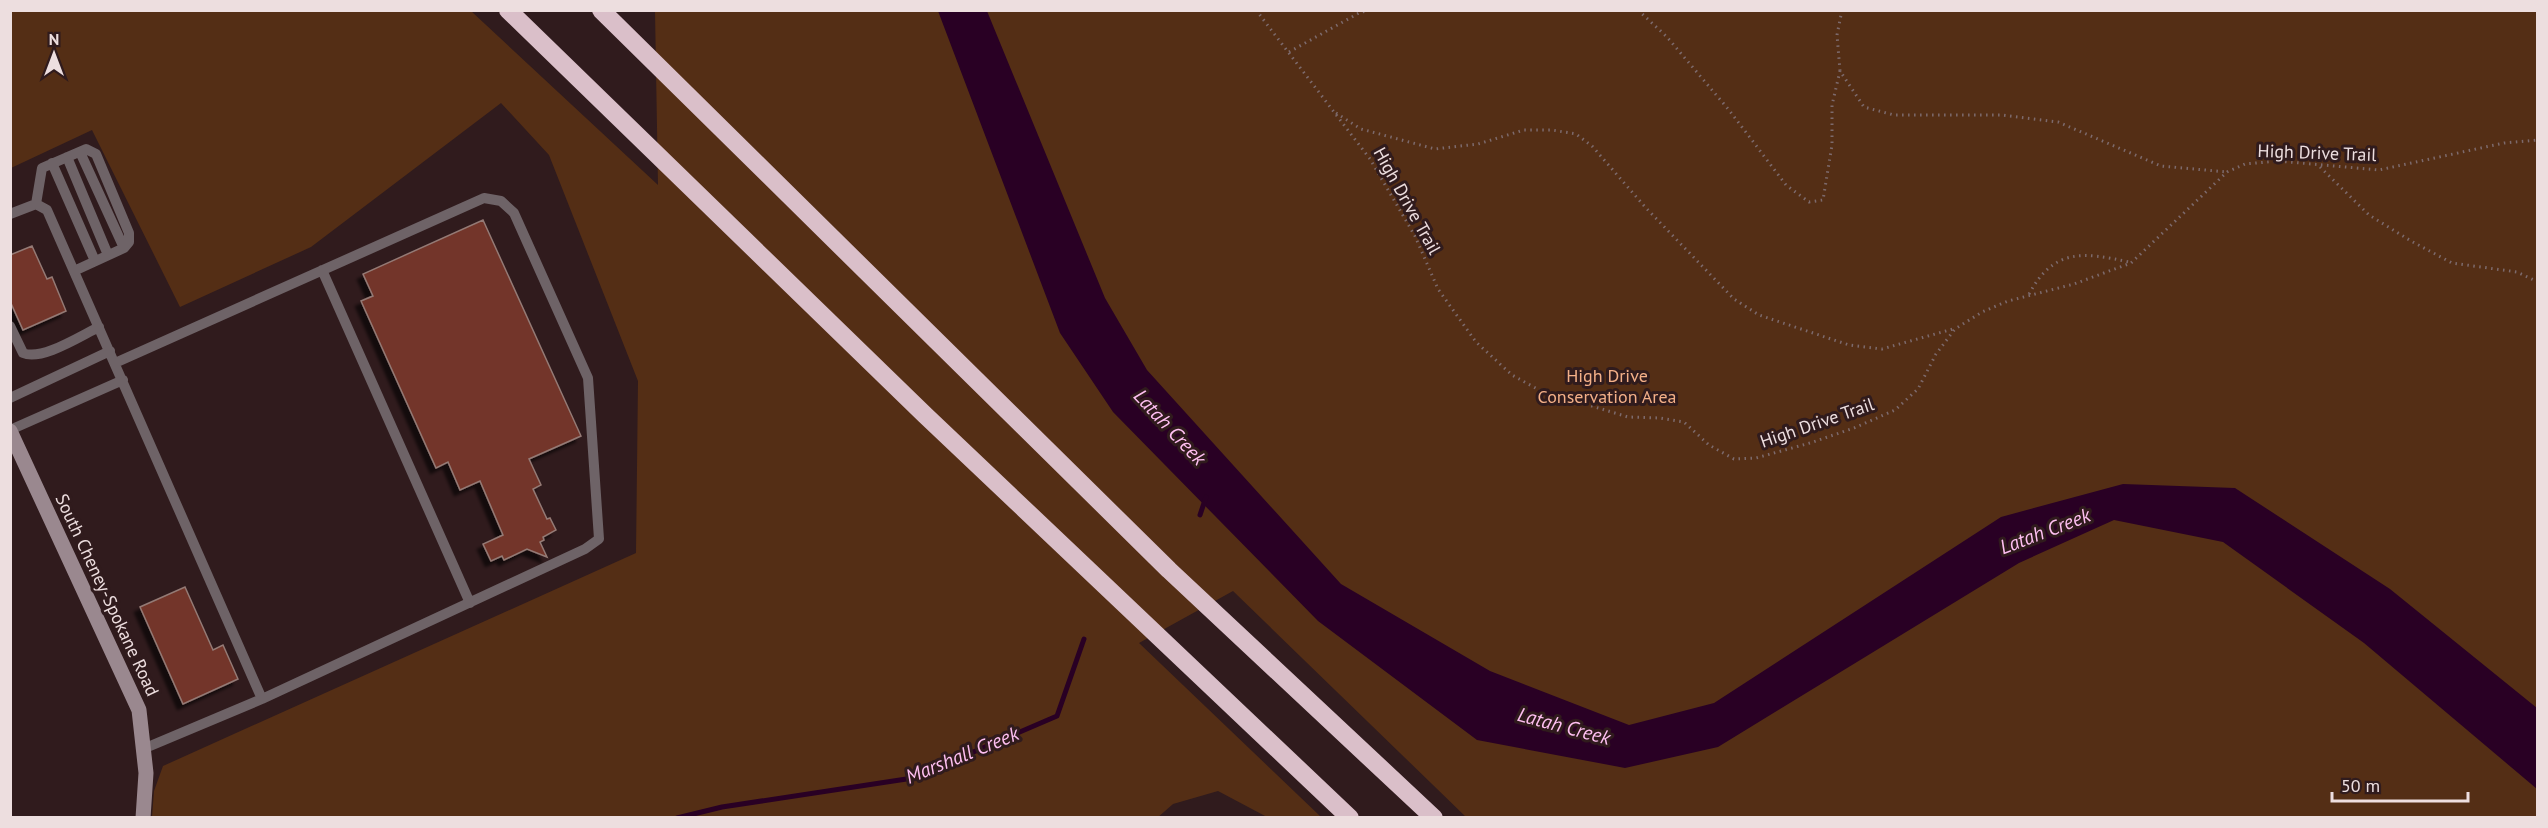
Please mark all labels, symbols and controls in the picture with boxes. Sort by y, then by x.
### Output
north arrow [24,24,84,84]
text: N [49,29,59,49]
street label: High Drive Trail [2257,139,2378,166]
street label: High Drive Trail [1369,143,1447,259]
park label: High Drive Conservation Area [1538,364,1676,408]
water label: Latah Creek [1128,383,1213,471]
street label: High Drive Trail [1757,392,1878,453]
street label: South Cheney-Spokane Road [50,490,165,700]
water label: Latah Creek [1996,501,2095,560]
water label: Latah Creek [1515,701,1614,751]
water label: Marshall Creek [901,720,1023,790]
scale bar [2332,765,2468,803]
text: 50 m [2341,774,2380,797]

